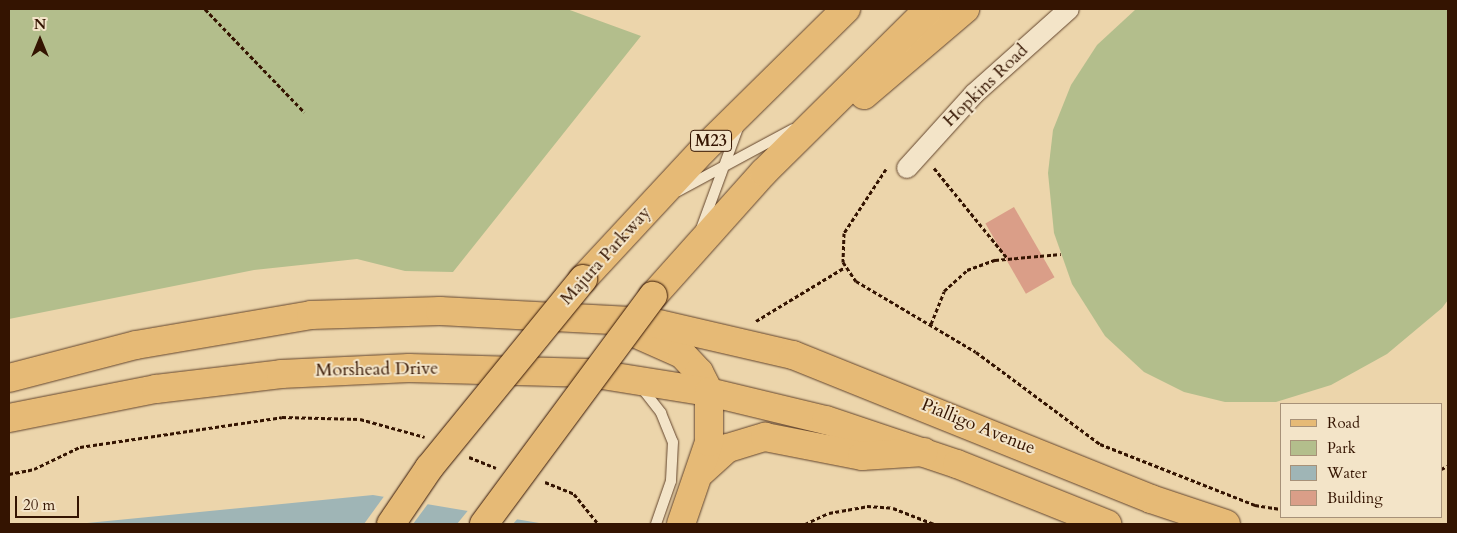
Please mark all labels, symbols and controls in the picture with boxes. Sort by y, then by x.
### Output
north arrow [15,15,65,65]
text: N [34,15,46,34]
street label: Hopkins Road [939,40,1033,132]
road number: M23 [690,128,732,154]
street label: Majura Parkway [556,202,656,310]
street label: Morshead Drive [315,358,439,382]
street label: Pialligo Avenue [918,394,1038,460]
legend [1280,403,1442,518]
text: Road [1327,413,1360,433]
text: Park [1327,438,1356,458]
text: Water [1327,463,1367,483]
scale bar [18,486,81,518]
text: Building [1327,488,1383,508]
text: 20 m [23,495,55,515]

